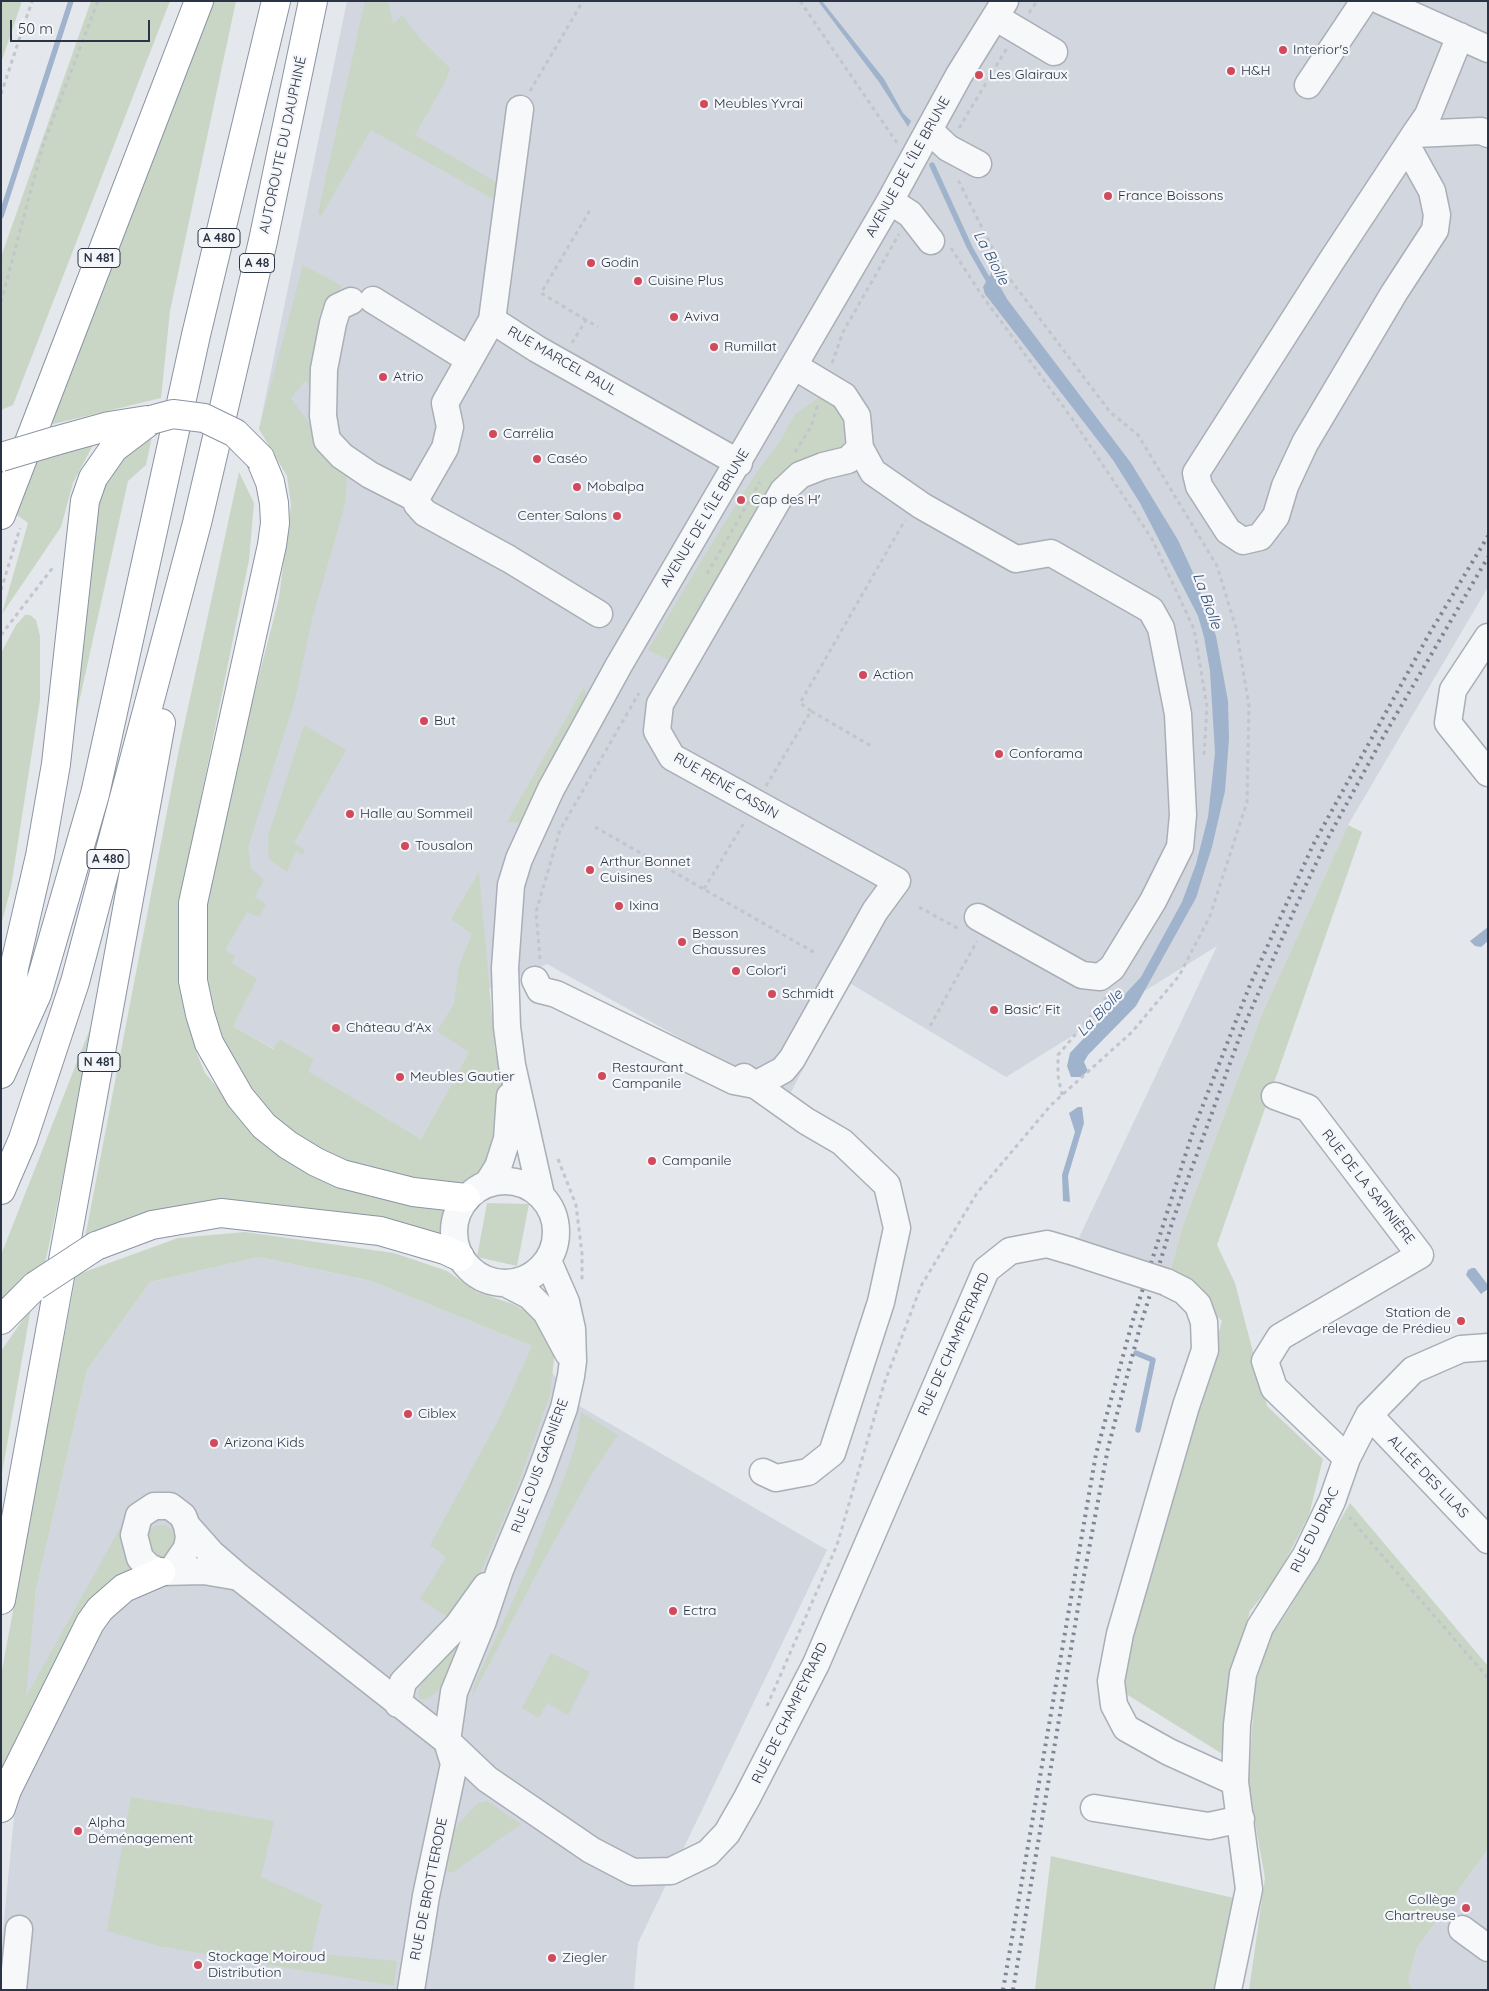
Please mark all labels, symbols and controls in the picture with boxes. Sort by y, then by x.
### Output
scale bar [12,10,152,42]
text: 50 m [18,19,53,38]
place label: Interior's [1293,42,1349,58]
marker: Interior's [1277,44,1289,56]
street label: AUTOROUTE DU DAUPHINÉ [256,55,310,235]
place label: H&H [1241,63,1271,79]
marker: H&H [1225,65,1237,77]
place label: Les Glairaux [989,67,1067,83]
marker: Les Glairaux [973,69,985,81]
street label: AVENUE DE L'ÎLE BRUNE [862,94,954,240]
place label: Meubles Yvrai [714,96,803,112]
marker: Meubles Yvrai [698,98,710,110]
place label: France Boissons [1118,188,1223,204]
marker: France Boissons [1102,190,1114,202]
road number: A 480 [198,228,240,248]
water label: La Biolle [969,228,1013,288]
road number: N 481 [78,248,120,268]
road number: A 48 [240,254,274,272]
place label: Godin [601,255,639,271]
marker: Godin [585,257,597,269]
place label: Cuisine Plus [648,273,724,289]
marker: Cuisine Plus [632,275,644,287]
place label: Aviva [684,309,719,325]
marker: Aviva [668,311,680,323]
street label: RUE MARCEL PAUL [504,323,620,399]
place label: Rumillat [724,339,777,355]
marker: Rumillat [708,341,720,353]
place label: Atrio [393,369,424,385]
marker: Atrio [377,371,389,383]
place label: Carrélia [503,426,554,442]
marker: Carrélia [487,428,499,440]
street label: AVENUE DE L'ÎLE BRUNE [657,446,753,590]
place label: Caséo [547,451,588,467]
marker: Caséo [531,453,543,465]
place label: Mobalpa [587,479,644,495]
marker: Mobalpa [571,481,583,493]
place label: Cap des H' [751,492,820,508]
marker: Cap des H' [735,494,747,506]
place label: Center Salons [518,508,607,524]
marker: Center Salons [611,510,623,522]
water label: La Biolle [1189,570,1225,632]
place label: Action [873,667,914,683]
marker: Action [857,669,869,681]
place label: But [434,713,456,729]
marker: But [418,715,430,727]
place label: Conforama [1009,746,1083,762]
marker: Conforama [993,748,1005,760]
street label: RUE RENÉ CASSIN [671,749,781,823]
place label: Halle au Sommeil [360,806,473,822]
marker: Halle au Sommeil [344,808,356,820]
place label: Tousalon [415,838,473,854]
marker: Tousalon [399,840,411,852]
road number: A 480 [87,850,129,869]
place label: Arthur Bonnet Cuisines [600,854,691,886]
marker: Arthur Bonnet Cuisines [584,864,596,876]
place label: Ixina [629,898,659,914]
marker: Ixina [613,900,625,912]
place label: Besson Chaussures [692,926,766,959]
marker: Besson Chaussures [676,936,688,948]
place label: Color'i [746,963,786,979]
marker: Color'i [730,965,742,977]
place label: Schmidt [782,986,834,1002]
water label: La Biolle [1073,986,1127,1040]
marker: Schmidt [766,988,778,1000]
place label: Basic' Fit [1004,1002,1061,1018]
marker: Basic' Fit [988,1004,1000,1016]
place label: Château d'Ax [346,1020,431,1036]
marker: Château d'Ax [330,1022,342,1034]
road number: N 481 [78,1052,120,1072]
place label: Restaurant Campanile [612,1060,683,1092]
place label: Meubles Gautier [410,1069,515,1085]
marker: Restaurant Campanile [596,1070,608,1082]
marker: Meubles Gautier [394,1071,406,1083]
street label: RUE DE LA SAPINIÈRE [1318,1126,1418,1248]
place label: Campanile [662,1153,731,1169]
marker: Campanile [646,1155,658,1167]
street label: RUE DE CHAMPEYRARD [915,1270,993,1418]
place label: Station de relevage de Prédieu [1322,1305,1451,1338]
marker: Station de relevage de Prédieu [1455,1315,1467,1327]
street label: RUE LOUIS GAGNIÈRE [508,1397,572,1535]
place label: Ciblex [418,1406,456,1422]
marker: Ciblex [402,1408,414,1420]
street label: ALLÉE DES LILAS [1384,1432,1472,1522]
place label: Arizona Kids [224,1435,304,1451]
marker: Arizona Kids [208,1437,220,1449]
street label: RUE DU DRAC [1287,1485,1343,1575]
place label: Ectra [683,1603,717,1619]
marker: Ectra [667,1605,679,1617]
street label: RUE DE CHAMPEYRARD [749,1640,831,1786]
place label: Alpha Déménagement [88,1815,193,1848]
street label: RUE DE BROTTERODE [407,1816,451,1962]
marker: Alpha Déménagement [72,1825,84,1837]
place label: Collège Chartreuse [1385,1892,1456,1924]
marker: Collège Chartreuse [1460,1902,1472,1914]
place label: Stockage Moiroud Distribution [208,1949,325,1981]
place label: Ziegler [562,1950,607,1966]
marker: Ziegler [546,1952,558,1964]
marker: Stockage Moiroud Distribution [192,1959,204,1971]

